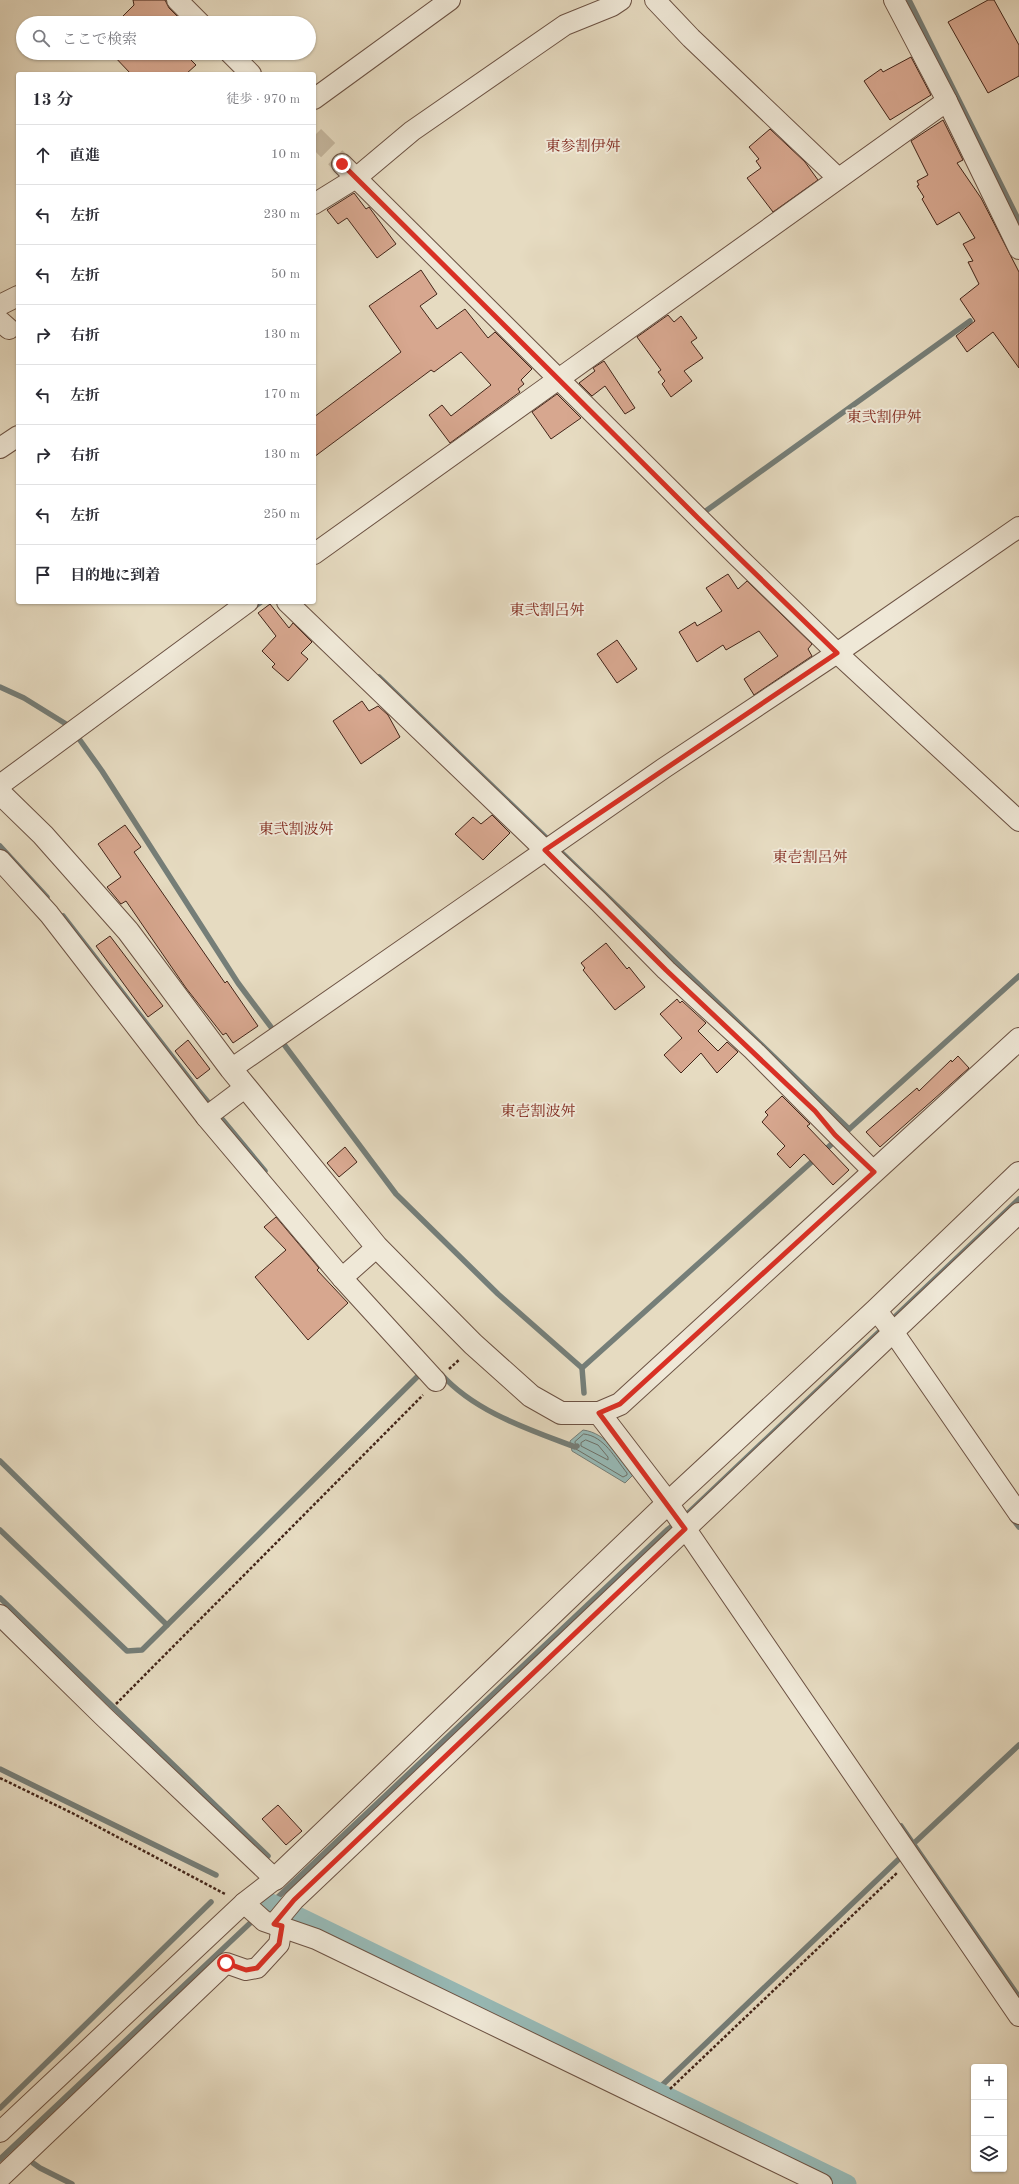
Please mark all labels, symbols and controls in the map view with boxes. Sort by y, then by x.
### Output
search box [16,16,316,60]
icon: search [30,27,52,49]
text: ここで検索 [62,33,137,48]
text: 13 分 [32,92,73,109]
text: 徒歩 · 970 m [226,93,300,106]
district label: 東参割伊舛 [545,138,621,155]
icon: ahead [32,144,54,166]
text: 10 m [271,148,300,161]
text: 直進 [70,149,100,164]
route end [333,155,351,173]
icon: left [32,204,54,226]
text: 230 m [263,208,300,221]
text: 左折 [70,209,100,224]
icon: left [32,264,54,286]
text: 50 m [271,268,300,281]
text: 左折 [70,269,100,284]
icon: right [32,324,54,346]
text: 130 m [263,328,300,341]
text: 右折 [70,329,100,344]
icon: left [32,384,54,406]
text: 170 m [263,388,300,401]
text: 左折 [70,389,100,404]
district label: 東弐割伊舛 [846,409,922,426]
icon: right [32,444,54,466]
text: 130 m [263,448,300,461]
text: 右折 [70,449,100,464]
icon: left [32,504,54,526]
text: 250 m [263,508,300,521]
text: 左折 [70,509,100,524]
icon: arrive [32,564,54,586]
text: 目的地に到着 [70,569,160,584]
district label: 東弐割呂舛 [509,602,585,619]
district label: 東弐割波舛 [258,821,334,838]
district label: 東壱割呂舛 [772,849,848,866]
district label: 東壱割波舛 [500,1103,576,1120]
route start [217,1954,235,1972]
map controls [971,2064,1007,2172]
button: + [971,2064,1007,2100]
button: − [971,2100,1007,2136]
button: layers [971,2136,1007,2172]

